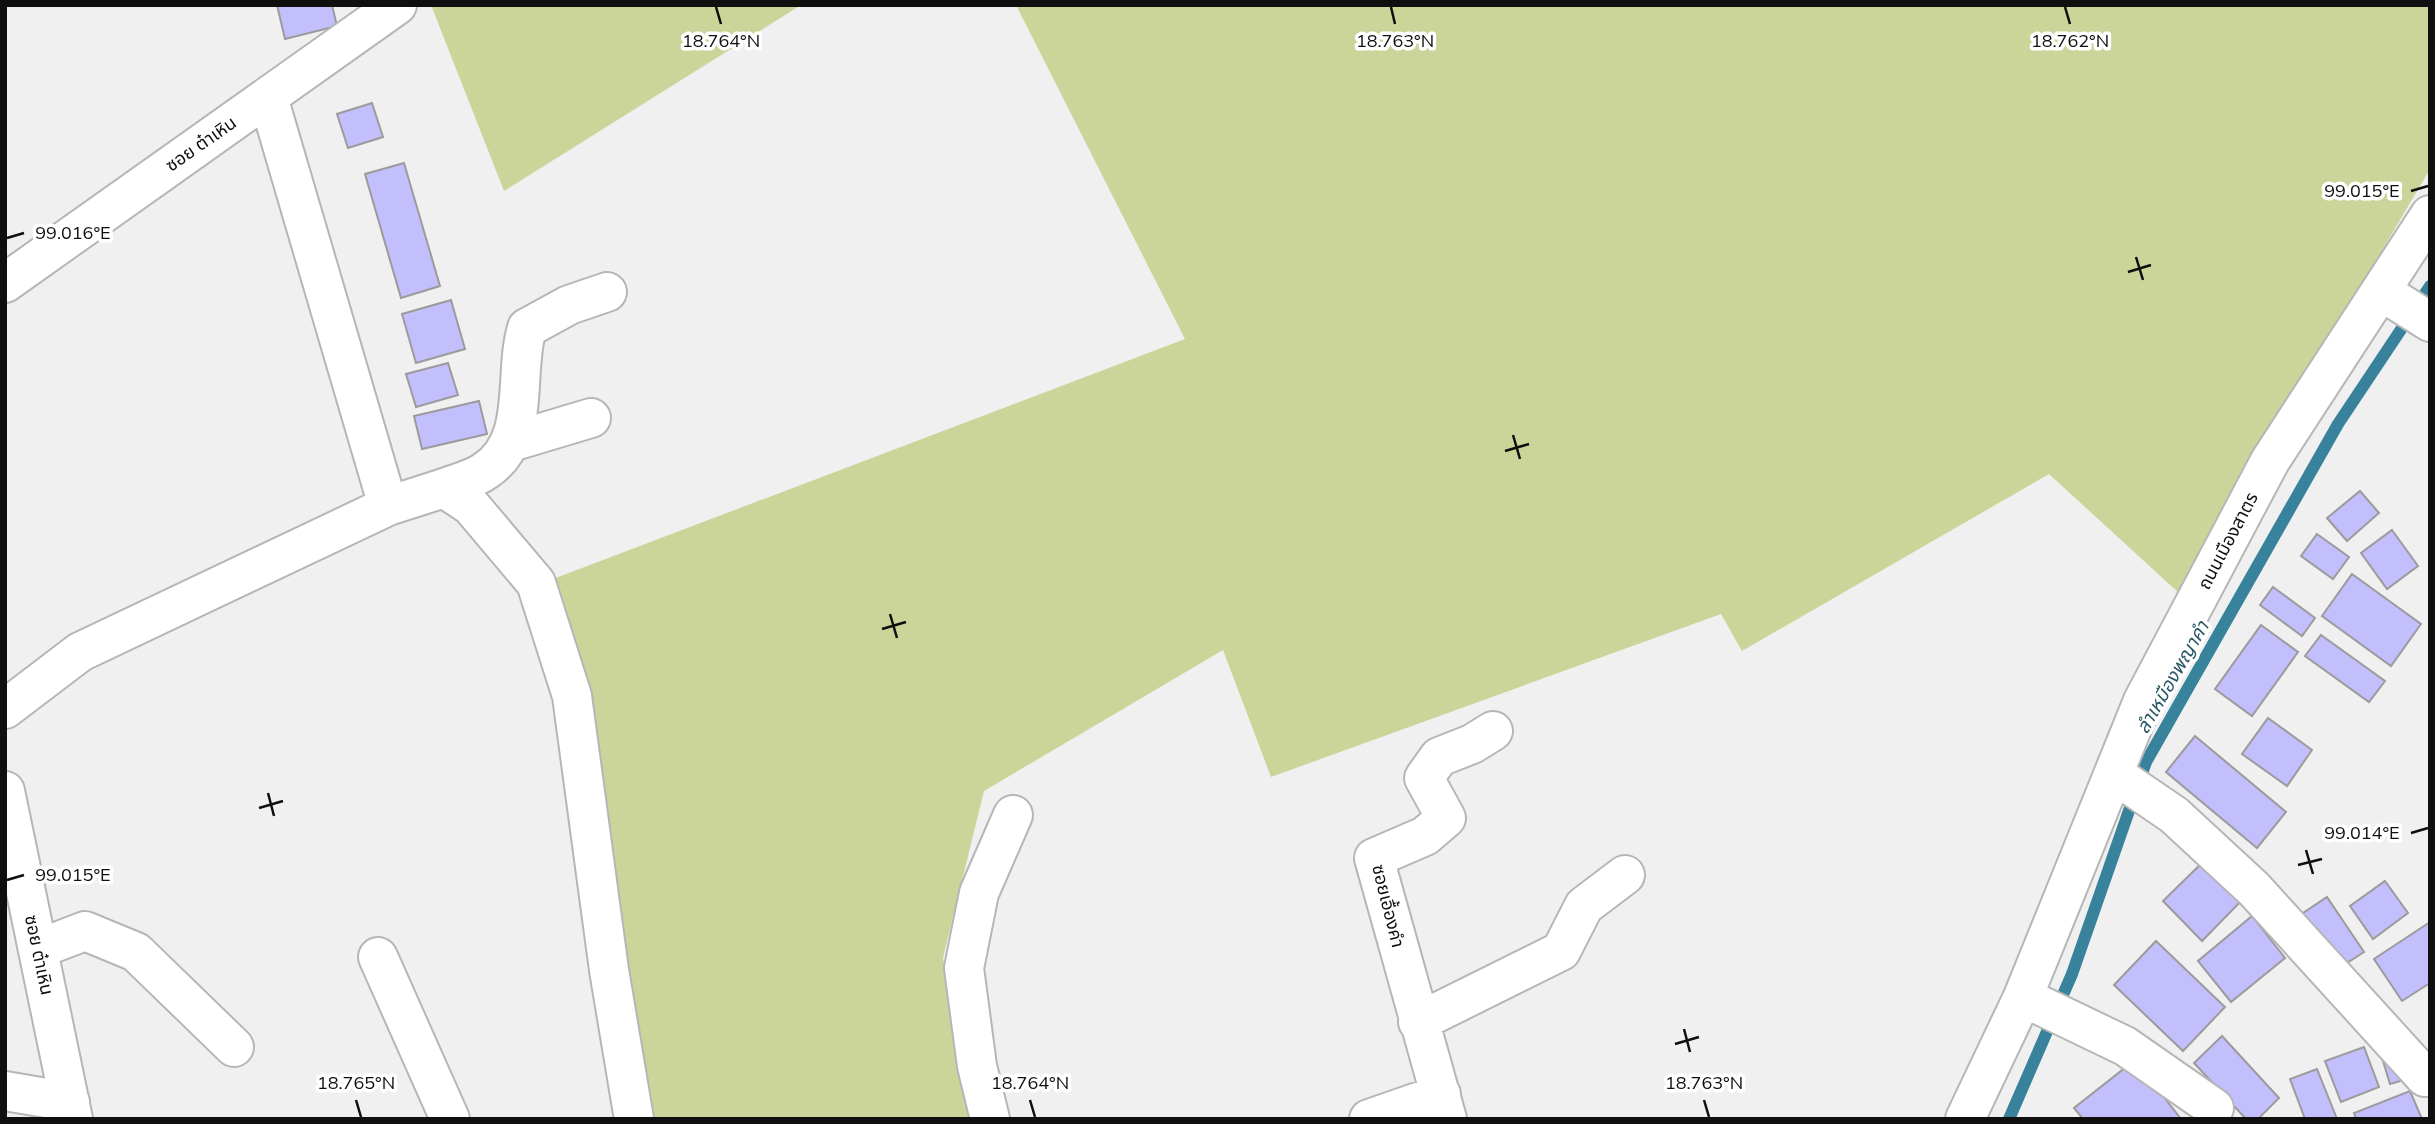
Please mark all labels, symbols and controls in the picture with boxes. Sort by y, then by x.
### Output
text: 18.764°N [682,29,760,52]
text: 18.763°N [1356,29,1434,52]
text: 18.762°N [2031,29,2109,52]
street label: ซอย ต๋าเหิน [161,111,241,176]
text: 99.015°E [2324,179,2400,202]
text: 99.016°E [35,221,111,244]
street label: ถนนเมืองสาตร [2192,488,2263,593]
water label: ลำเหมืองพญาคำ [2130,615,2214,737]
text: 99.014°E [2324,821,2400,844]
street label: ซอยเอื้องคำ [1367,862,1411,950]
text: 99.015°E [35,863,111,886]
street label: ซอย ต๋าเหิน [20,913,59,997]
text: 18.765°N [317,1071,395,1094]
text: 18.764°N [991,1071,1069,1094]
text: 18.763°N [1665,1071,1743,1094]

